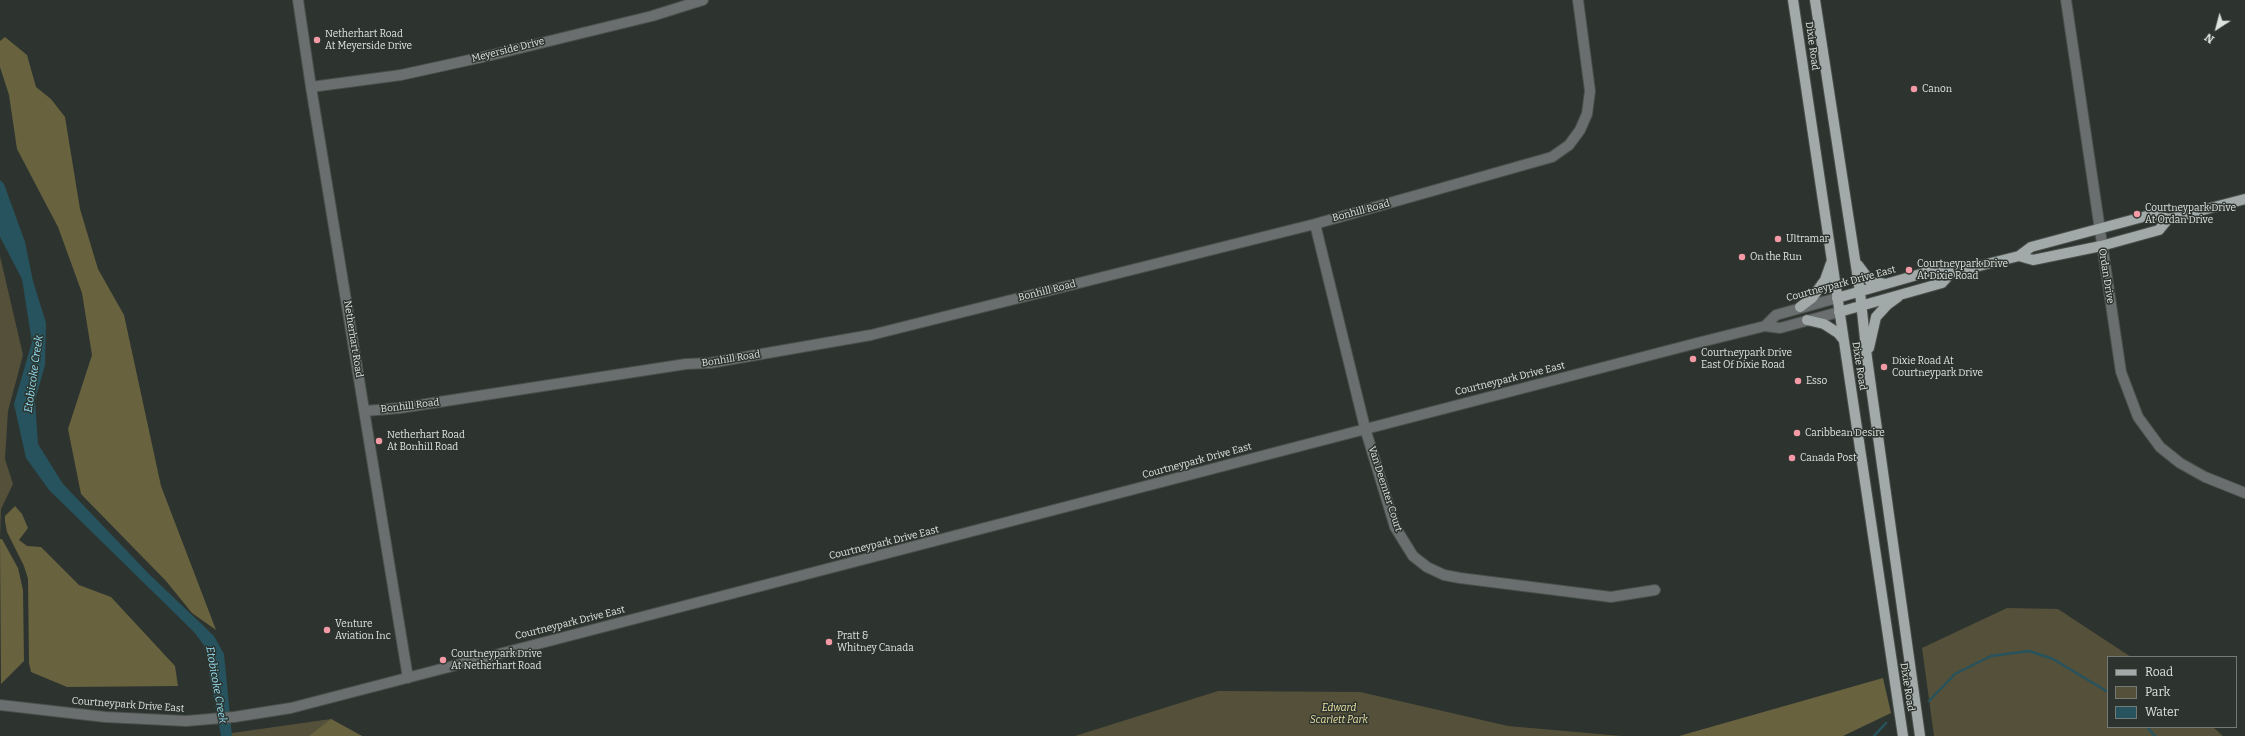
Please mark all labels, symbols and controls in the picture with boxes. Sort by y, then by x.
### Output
north arrow [2197,8,2237,48]
street label: Dixie Road [1803,21,1821,71]
place label: Netherhart Road At Meyerside Drive [325,28,412,52]
text: N [2202,30,2217,46]
marker: Netherhart Road At Meyerside Drive [312,35,322,45]
street label: Meyerside Drive [470,35,546,65]
place label: Canon [1922,83,1952,95]
marker: Canon [1909,84,1919,94]
street label: Bonhill Road [1331,198,1391,224]
place label: Courtneypark Drive At Ordan Drive [2145,202,2236,226]
marker: Courtneypark Drive At Ordan Drive [2132,209,2142,219]
place label: Ultramar [1786,233,1829,245]
marker: Ultramar [1773,234,1783,244]
street label: Ordan Drive [2096,248,2116,304]
place label: On the Run [1750,251,1802,263]
marker: On the Run [1737,252,1747,262]
place label: Courtneypark Drive At Dixie Road [1917,258,2008,282]
street label: Courtneypark Drive East [1785,264,1897,304]
marker: Courtneypark Drive At Dixie Road [1904,265,1914,275]
street label: Bonhill Road [1017,278,1077,304]
street label: Netherhart Road [341,300,365,378]
water label: Etobicoke Creek [22,334,46,414]
street label: Dixie Road [1849,341,1869,391]
place label: Courtneypark Drive East Of Dixie Road [1701,347,1792,370]
street label: Bonhill Road [701,348,761,370]
marker: Courtneypark Drive East Of Dixie Road [1688,354,1698,364]
place label: Dixie Road At Courtneypark Drive [1892,355,1983,378]
street label: Courtneypark Drive East [1454,360,1566,398]
marker: Dixie Road At Courtneypark Drive [1879,362,1889,372]
place label: Esso [1806,375,1827,387]
marker: Esso [1793,376,1803,386]
street label: Bonhill Road [380,396,440,416]
place label: Caribbean Desire [1805,427,1885,439]
marker: Caribbean Desire [1792,428,1802,438]
place label: Netherhart Road At Bonhill Road [387,429,465,452]
marker: Netherhart Road At Bonhill Road [374,436,384,446]
street label: Courtneypark Drive East [1141,441,1253,481]
street label: Van Deemter Court [1366,445,1404,533]
place label: Canada Post [1800,452,1857,464]
marker: Canada Post [1787,453,1797,463]
street label: Courtneypark Drive East [828,524,940,562]
street label: Courtneypark Drive East [514,604,626,642]
place label: Venture Aviation Inc [335,618,391,642]
marker: Venture Aviation Inc [322,625,332,635]
place label: Pratt & Whitney Canada [837,630,914,654]
marker: Pratt & Whitney Canada [824,637,834,647]
water label: Etobicoke Creek [203,645,229,725]
place label: Courtneypark Drive At Netherhart Road [451,648,542,672]
marker: Courtneypark Drive At Netherhart Road [438,655,448,665]
legend [2107,656,2237,728]
street label: Dixie Road [1897,662,1917,712]
text: Road [2145,665,2173,679]
text: Park [2145,685,2170,699]
street label: Courtneypark Drive East [71,695,185,715]
park label: Edward Scarlett Park [1310,702,1368,726]
text: Water [2145,705,2179,719]

